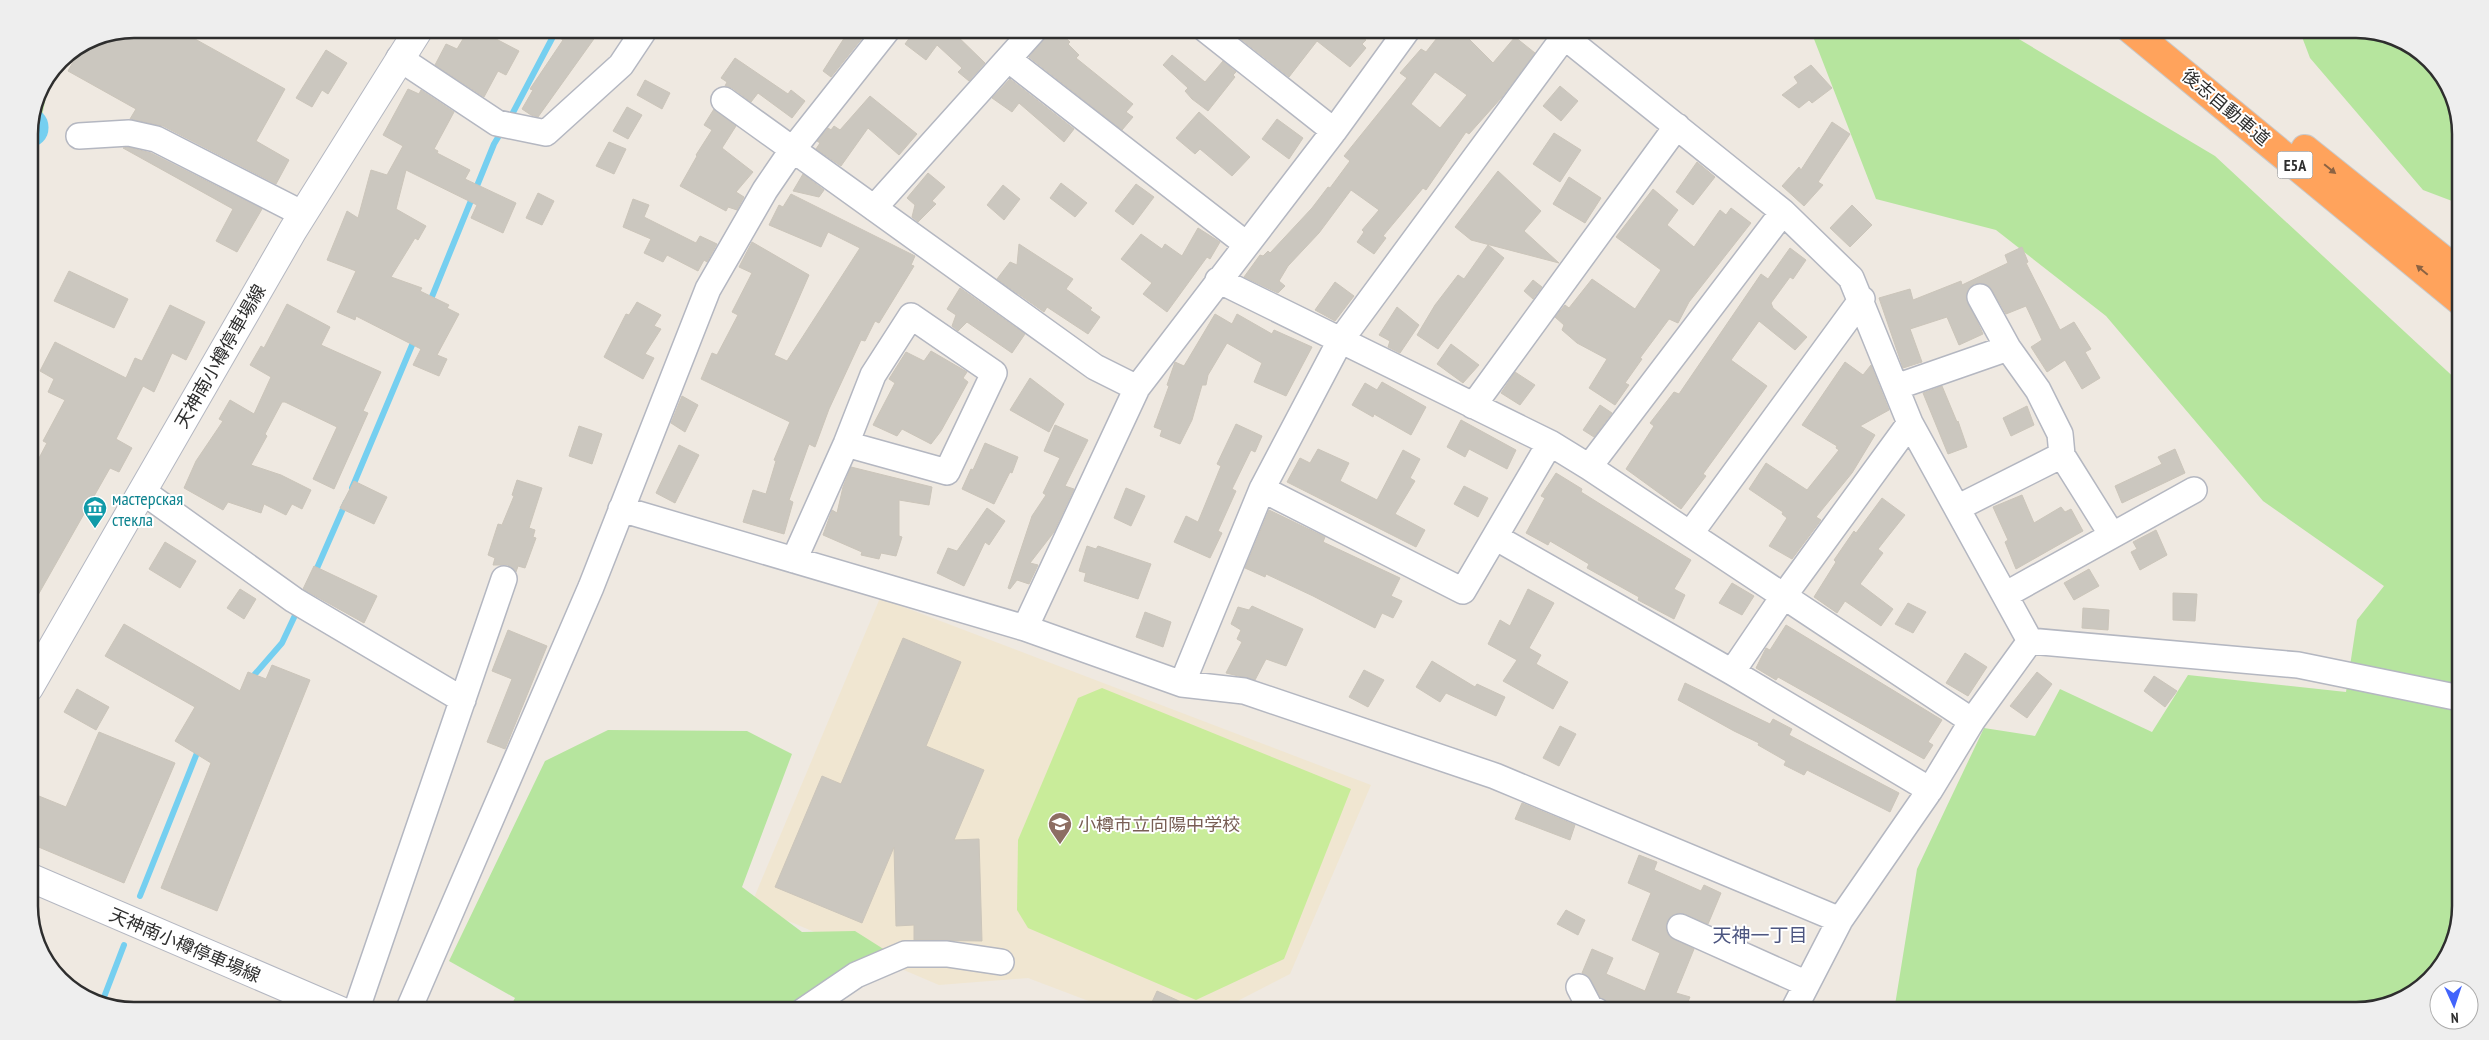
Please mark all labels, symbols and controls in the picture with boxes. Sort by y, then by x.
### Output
street label: 後志自動車道 [2177,63,2275,151]
road number: E5A [2278,152,2312,178]
one-way arrow [2324,163,2337,174]
one-way arrow [2416,264,2429,275]
street label: 天神南小樽停車場線 [170,280,270,432]
place label: мастерская стекла [112,487,183,531]
museum icon: мастерская стекла [82,495,108,529]
school or university icon: 小樽市立向陽中学校 [1047,811,1073,845]
place label: 小樽市立向陽中学校 [1078,813,1240,836]
street label: 天神南小樽停車場線 [106,903,264,987]
district label: 天神一丁目 [1712,923,1808,947]
north arrow [2429,980,2479,1030]
text: N [2450,1009,2459,1027]

